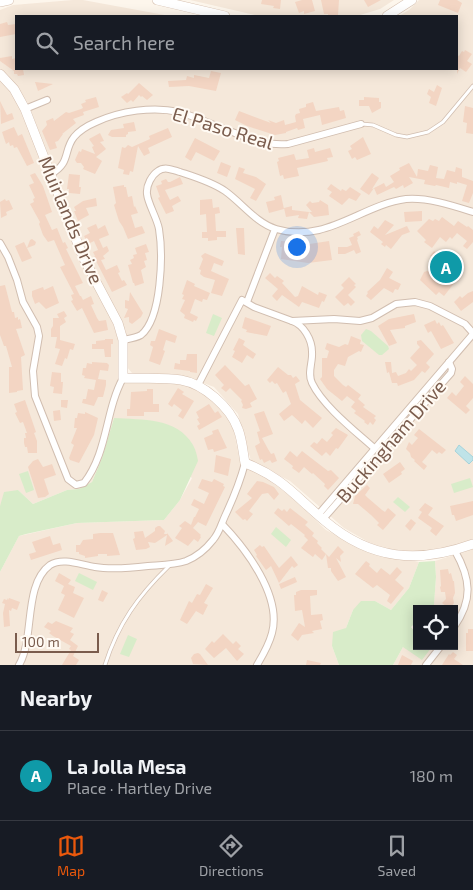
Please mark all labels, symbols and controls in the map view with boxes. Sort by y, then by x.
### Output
search box [15,15,458,70]
icon: search [33,29,61,57]
text: Search here [73,31,175,54]
street label: El Paso Real [170,101,277,154]
street label: Muirlands Drive [34,152,109,287]
your location [284,234,310,260]
pin: A [430,248,462,286]
street label: Buckingham Drive [331,374,450,507]
map controls [413,605,458,650]
button: locate [413,605,458,650]
scale bar [15,630,99,653]
text: 100 m [22,633,60,650]
text: Nearby [20,685,92,710]
text: La Jolla Mesa [67,755,186,778]
text: A [31,766,41,785]
text: 180 m [410,766,453,785]
text: Place · Hartley Drive [67,778,212,797]
tab: Map [57,832,85,879]
tab: Directions [199,832,264,879]
tab: Saved [378,832,416,879]

